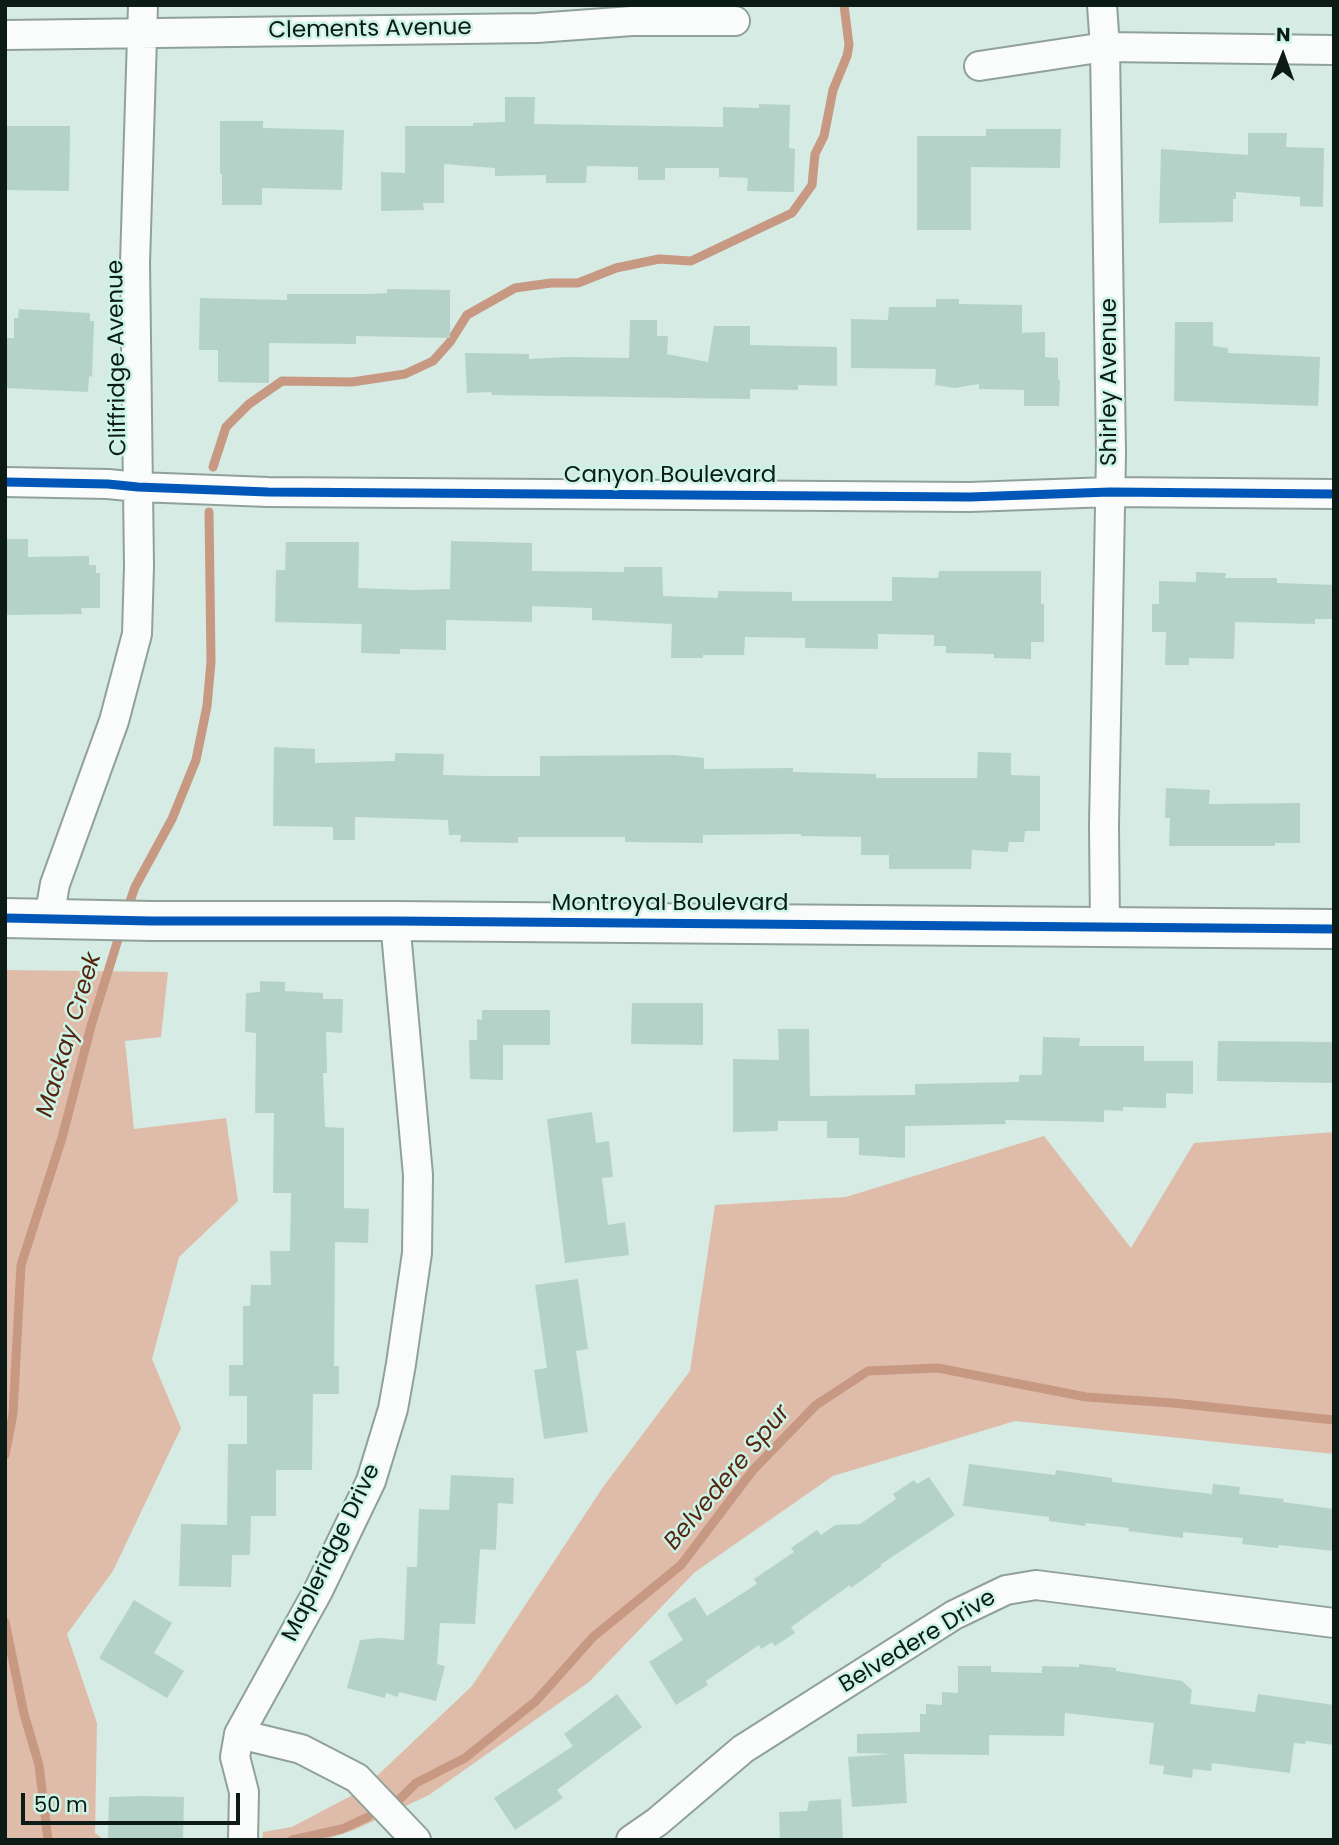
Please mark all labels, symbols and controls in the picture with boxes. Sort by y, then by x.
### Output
street label: Clements Avenue [268,14,472,46]
north arrow [1248,21,1318,91]
text: N [1276,21,1291,48]
street label: Cliffridge Avenue [102,260,134,456]
street label: Shirley Avenue [1096,298,1124,466]
street label: Canyon Boulevard [564,462,776,490]
street label: Montroyal Boulevard [551,890,789,918]
water label: Mackay Creek [31,949,109,1121]
water label: Belvedere Spur [659,1400,797,1556]
street label: Mapleridge Drive [277,1460,387,1646]
street label: Belvedere Drive [835,1584,1001,1700]
scale bar [24,1778,243,1822]
text: 50 m [34,1790,88,1819]

